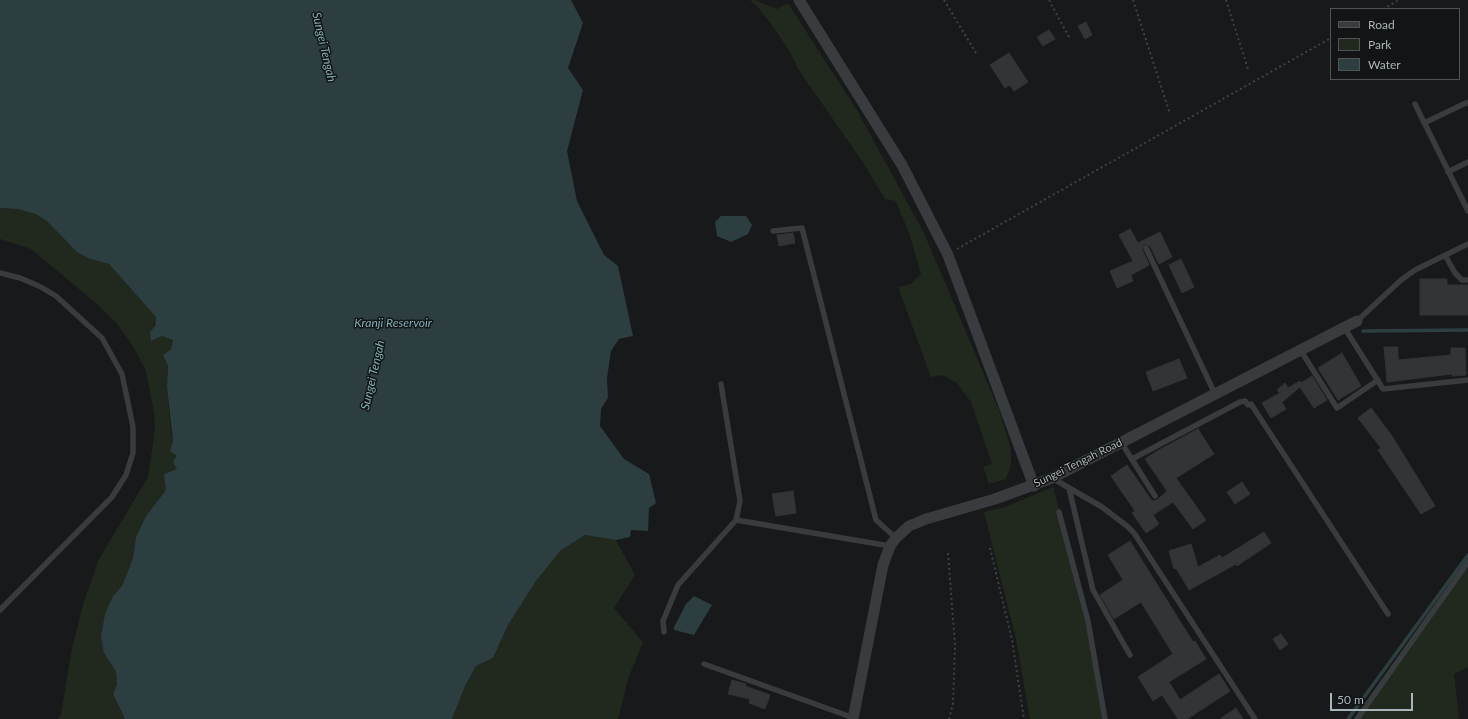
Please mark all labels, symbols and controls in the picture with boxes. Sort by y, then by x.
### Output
legend [1330,8,1460,80]
water label: Sungei Tengah [309,11,339,83]
text: Road [1368,17,1395,32]
text: Park [1368,37,1391,52]
text: Water [1368,57,1401,72]
water label: Kranji Reservoir [354,316,432,330]
water label: Sungei Tengah [358,339,388,411]
street label: Sungei Tengah Road [1032,436,1124,490]
scale bar [1332,685,1415,711]
text: 50 m [1337,692,1364,707]

